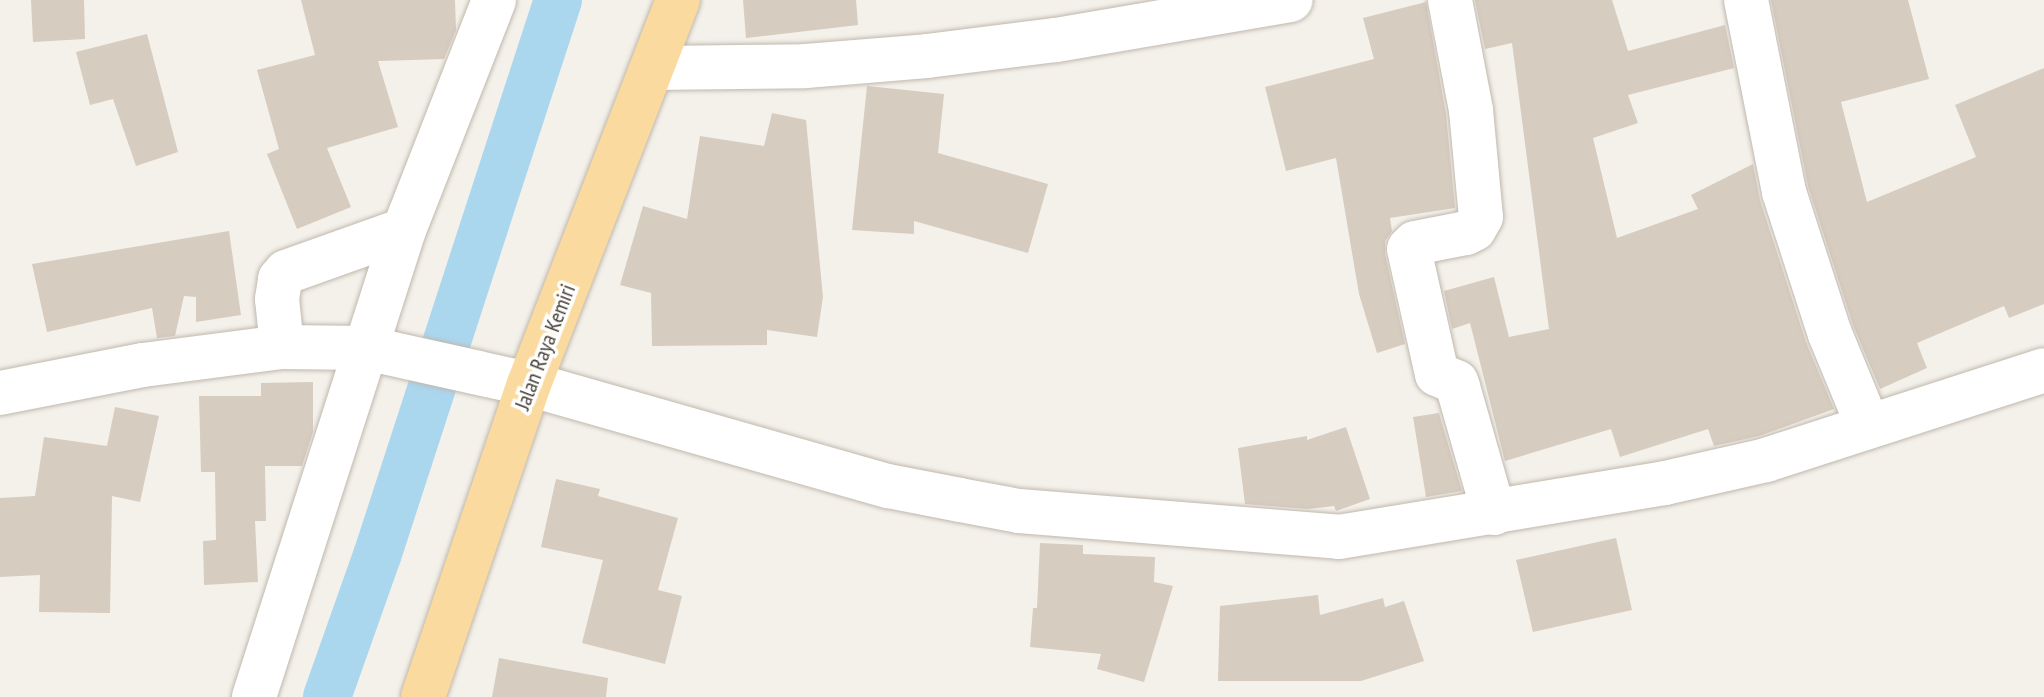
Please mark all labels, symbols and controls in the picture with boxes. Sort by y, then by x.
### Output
street label: Jalan Raya Kemiri [509,280,581,414]

